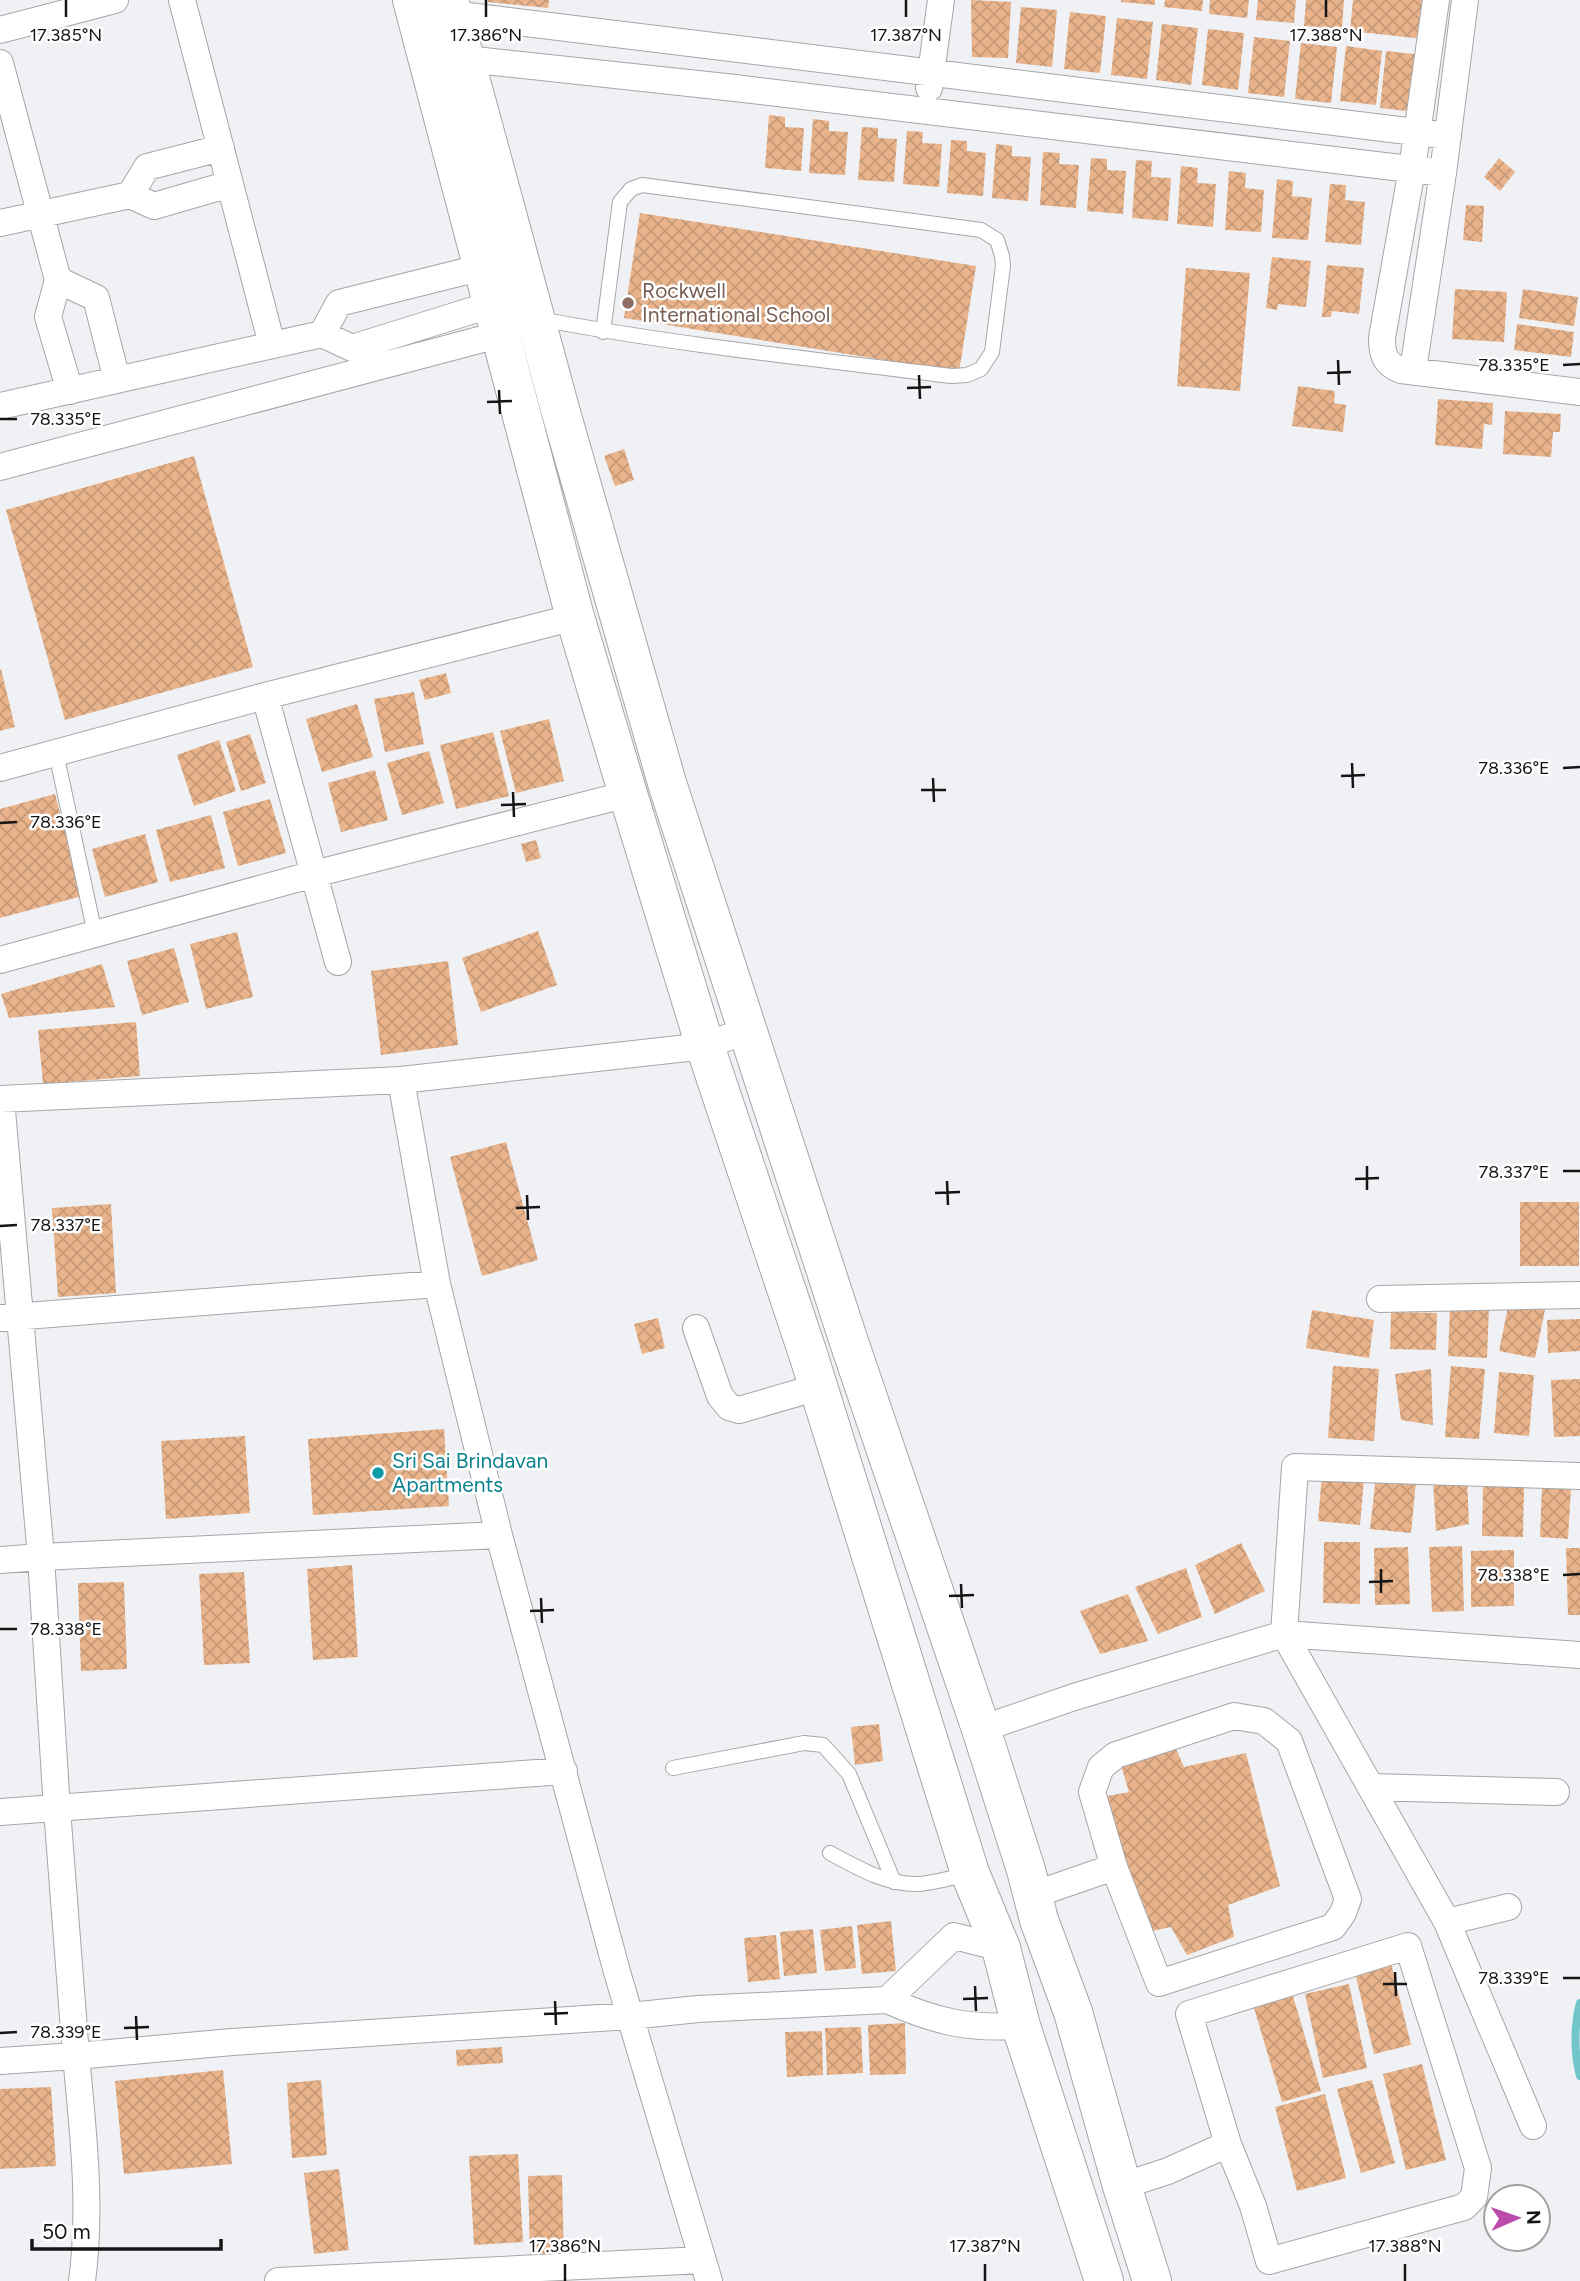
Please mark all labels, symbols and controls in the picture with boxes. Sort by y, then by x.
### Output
text: 17.385°N [30,24,102,46]
text: 17.386°N [450,24,522,46]
text: 17.387°N [870,24,942,46]
text: 17.388°N [1289,24,1363,46]
place label: Rockwell International School [642,278,830,327]
marker: Rockwell International School [620,295,636,311]
text: 78.335°E [1478,354,1550,376]
text: 78.335°E [30,408,102,430]
text: 78.336°E [1478,757,1550,779]
text: 78.336°E [30,811,102,833]
text: 78.337°E [1478,1161,1550,1183]
text: 78.337°E [30,1214,102,1236]
place label: Sri Sai Brindavan Apartments [392,1448,548,1497]
marker: Sri Sai Brindavan Apartments [370,1465,386,1481]
text: 78.338°E [1478,1564,1550,1586]
text: 78.338°E [30,1618,102,1640]
text: 78.339°E [1478,1967,1550,1989]
text: 78.339°E [30,2021,102,2043]
north arrow [1482,2183,1552,2253]
scale bar [32,2208,220,2252]
text: N [1522,2210,1545,2225]
text: 50 m [42,2219,91,2244]
text: 17.386°N [529,2235,601,2257]
text: 17.387°N [949,2235,1021,2257]
text: 17.388°N [1368,2235,1442,2257]

